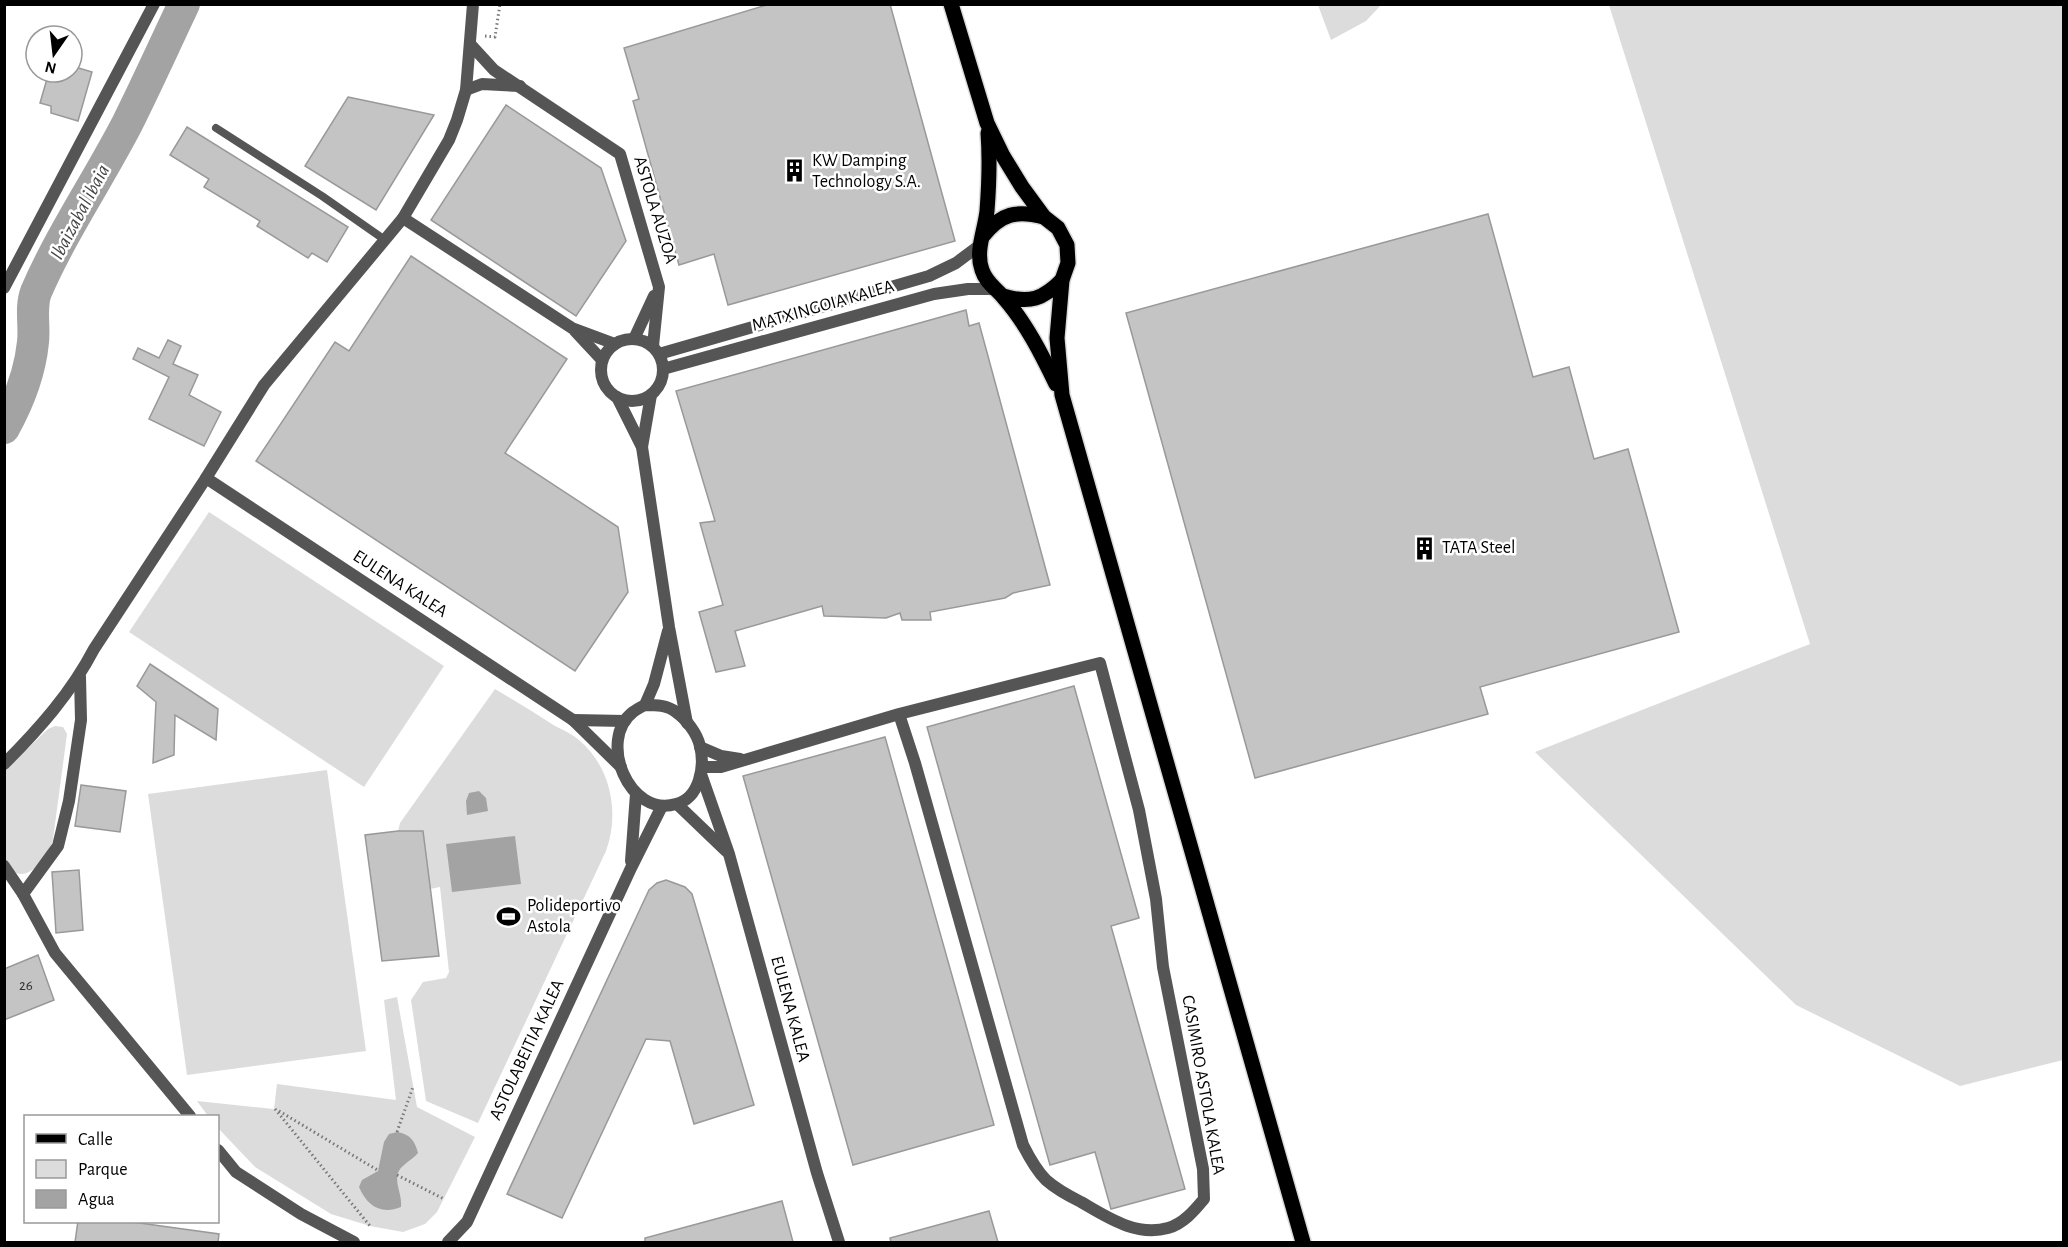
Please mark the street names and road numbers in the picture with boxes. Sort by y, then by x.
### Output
street label: ASTOLA AUZOA [630,154,680,266]
street label: MATXINGOIA KALEA [750,277,897,335]
street label: EULENA KALEA [350,547,451,621]
street label: EULENA KALEA [767,954,813,1064]
street label: ASTOLABEITIA KALEA [487,976,568,1123]
street label: CASIMIRO ASTOLA KALEA [1178,994,1228,1177]

